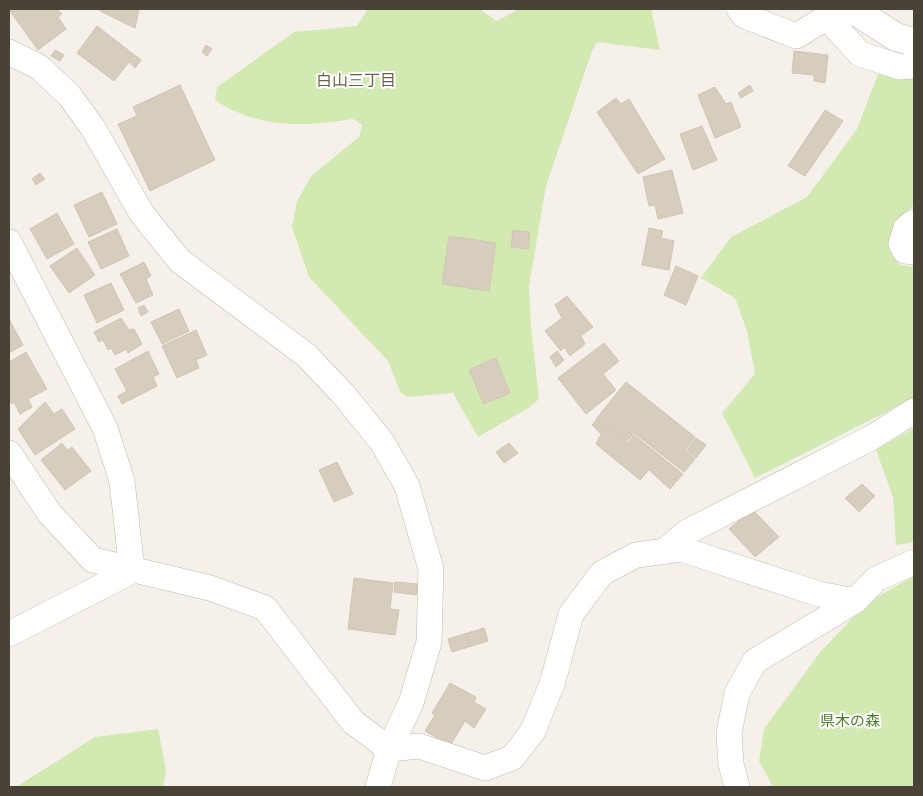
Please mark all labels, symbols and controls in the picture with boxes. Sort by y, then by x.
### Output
district label: 白山三丁目 [316,71,396,90]
park label: 県木の森 [820,712,880,730]

